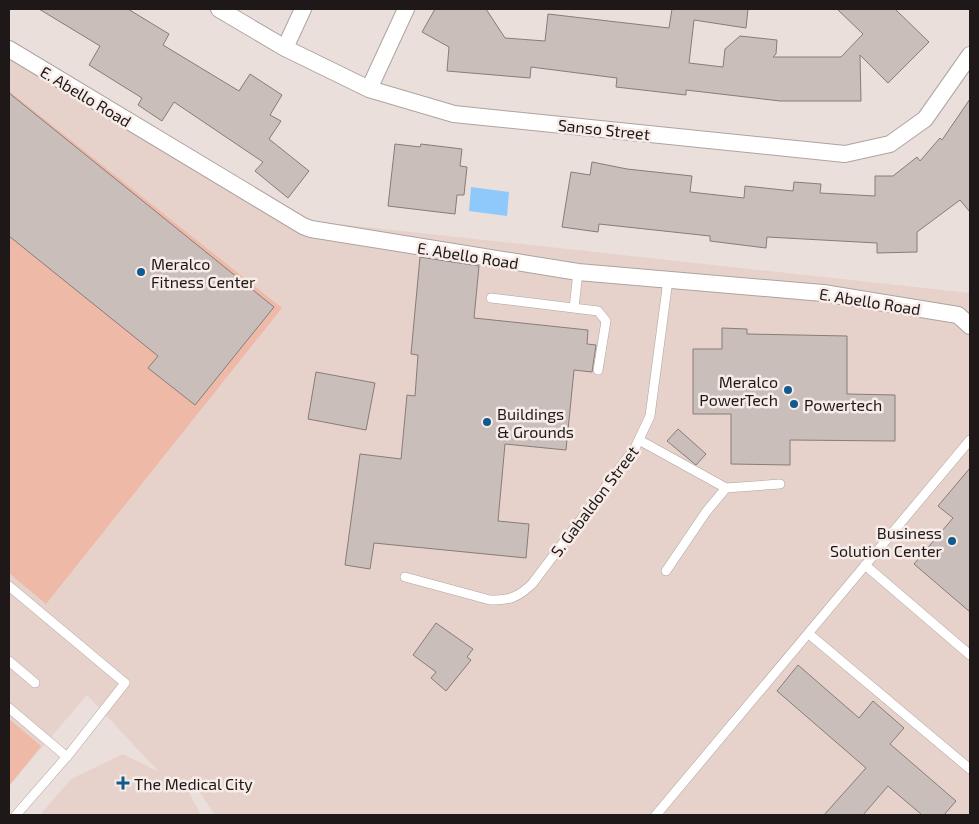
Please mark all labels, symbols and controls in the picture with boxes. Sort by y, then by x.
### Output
street label: E. Abello Road [37,61,135,131]
street label: Sanso Street [557,115,651,143]
street label: E. Abello Road [416,238,520,272]
place label: Meralco Fitness Center [151,254,256,291]
marker: Meralco Fitness Center [135,266,147,278]
street label: E. Abello Road [818,284,922,318]
place label: Meralco PowerTech [699,372,778,409]
marker: Meralco PowerTech [782,384,794,396]
place label: Powertech [804,395,882,414]
marker: Powertech [788,398,800,410]
place label: Buildings & Grounds [497,404,574,441]
marker: Buildings & Grounds [481,416,493,428]
street label: S. Gabaldon Street [546,442,642,560]
place label: Business Solution Center [830,523,943,560]
marker: Business Solution Center [946,535,958,547]
place label: The Medical City [134,774,253,793]
marker: The Medical City [116,776,130,790]

